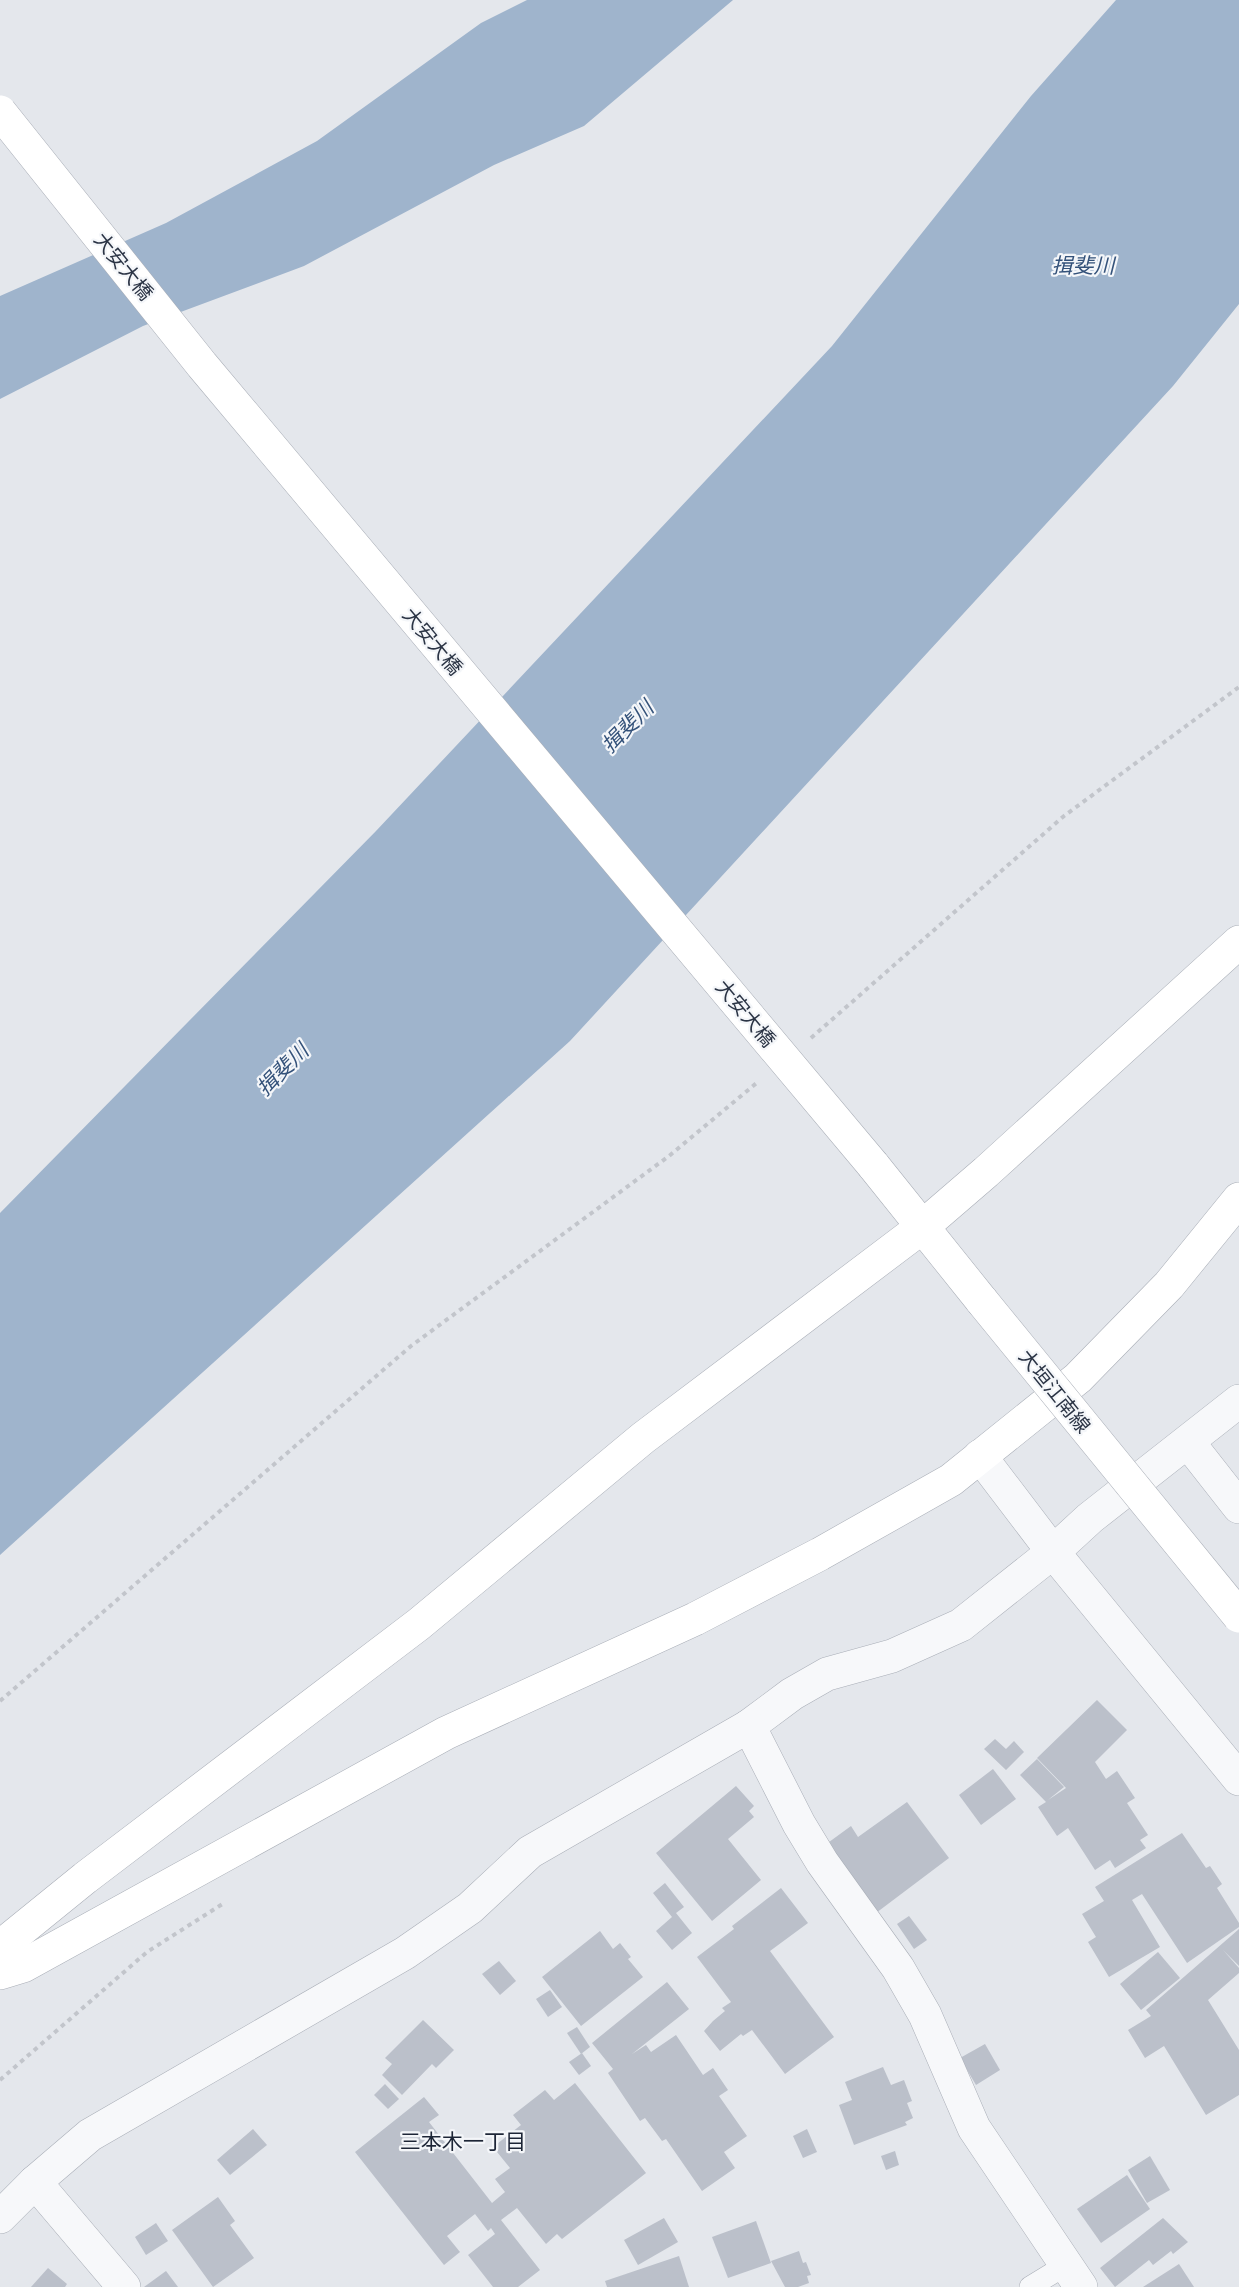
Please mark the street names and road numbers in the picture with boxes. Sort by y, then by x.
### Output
street label: 大安大橋 [89,227,159,305]
street label: 大安大橋 [398,602,468,680]
street label: 大安大橋 [711,974,781,1052]
street label: 大垣江南線 [1014,1344,1096,1438]

